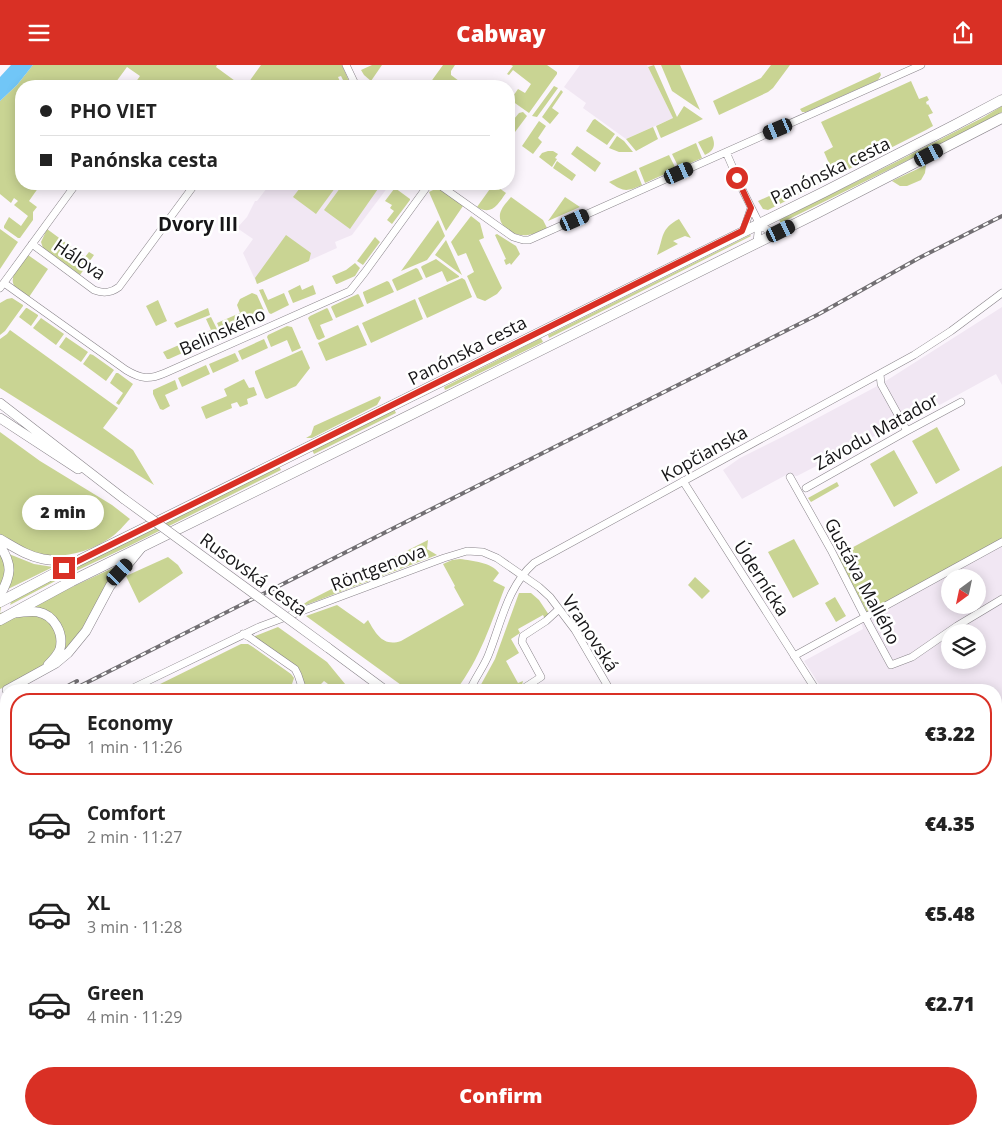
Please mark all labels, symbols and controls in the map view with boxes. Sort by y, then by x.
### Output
text: Cabway [456,18,546,48]
icon: menu [25,19,53,47]
icon: share [949,19,977,47]
text: PHO VIET [70,98,157,124]
car [761,116,794,142]
street label: Panónska cesta [766,131,894,209]
car [912,142,945,168]
text: Panónska cesta [70,147,218,173]
car [662,160,695,186]
route start [726,167,748,189]
car [558,207,591,233]
district label: Dvory III [158,211,238,237]
car [764,218,797,244]
street label: Hálova [49,233,111,285]
street label: Belinského [175,301,269,361]
street label: Panónska cesta [404,310,530,390]
street label: Závodu Matador [810,387,943,475]
street label: Kopčianska [657,419,751,487]
callout: 2 min [23,495,105,531]
text: 2 min [40,501,86,523]
street label: Gustáva Mallého [820,514,906,648]
street label: Rusovská cesta [196,527,312,621]
street label: Údernícka [729,536,795,620]
street label: Röntgenova [327,538,429,596]
car [104,556,135,588]
route end [53,557,75,579]
north arrow [941,569,986,614]
map controls [941,569,986,669]
street label: Vranovská [557,590,625,676]
button: layers [941,624,986,669]
text: Economy [87,710,173,736]
icon: car [27,712,72,757]
text: €3.22 [925,721,975,747]
text: 1 min · 11:26 [87,736,182,758]
text: Comfort [87,800,166,826]
icon: car [27,802,72,847]
text: €4.35 [925,811,975,837]
text: 2 min · 11:27 [87,826,182,848]
text: XL [87,890,110,916]
icon: car [27,892,72,937]
text: €5.48 [925,901,975,927]
text: 3 min · 11:28 [87,916,182,938]
text: Green [87,980,144,1006]
icon: car [27,982,72,1027]
text: €2.71 [925,991,975,1017]
text: 4 min · 11:29 [87,1006,182,1028]
button: Confirm [25,1067,977,1125]

